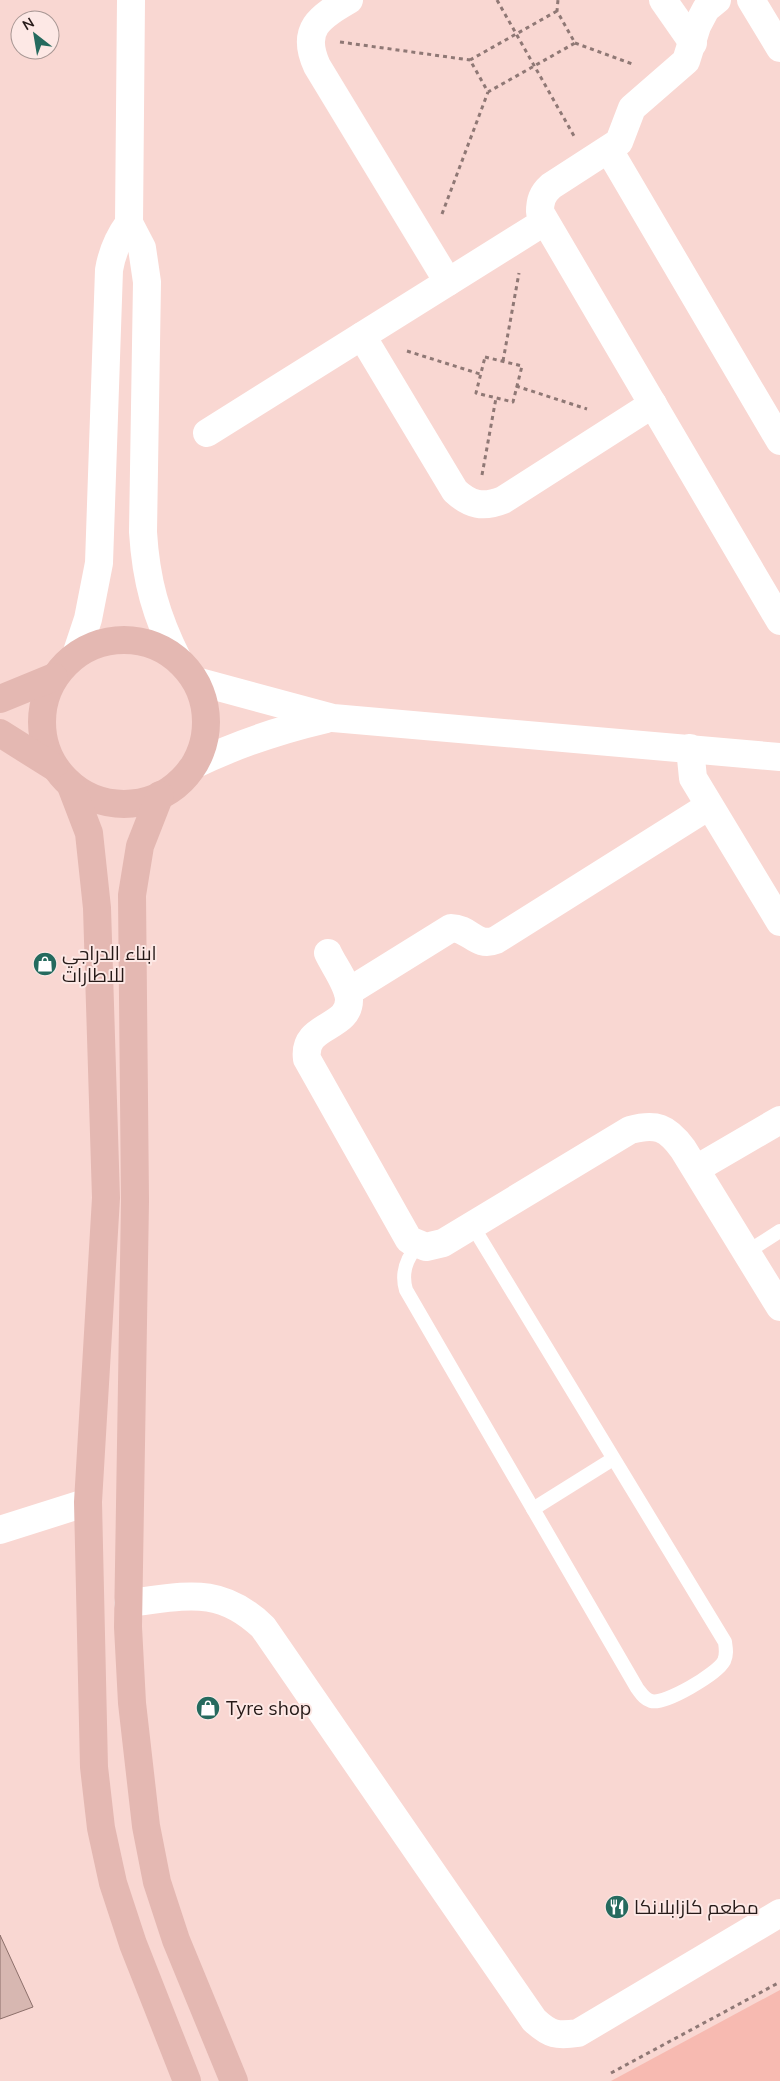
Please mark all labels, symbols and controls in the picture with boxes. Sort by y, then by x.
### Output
north arrow [10,10,60,60]
text: N [19,13,37,34]
place label: ابناء الدراجي للاطارات [62,941,157,987]
shop icon: ابناء الدراجي للاطارات [32,951,58,977]
shop icon: Tyre shop [195,1695,221,1721]
place label: Tyre shop [226,1696,311,1720]
restaurant icon: مطعم كازابلانكا [604,1894,630,1920]
place label: مطعم كازابلانكا [634,1895,759,1921]

